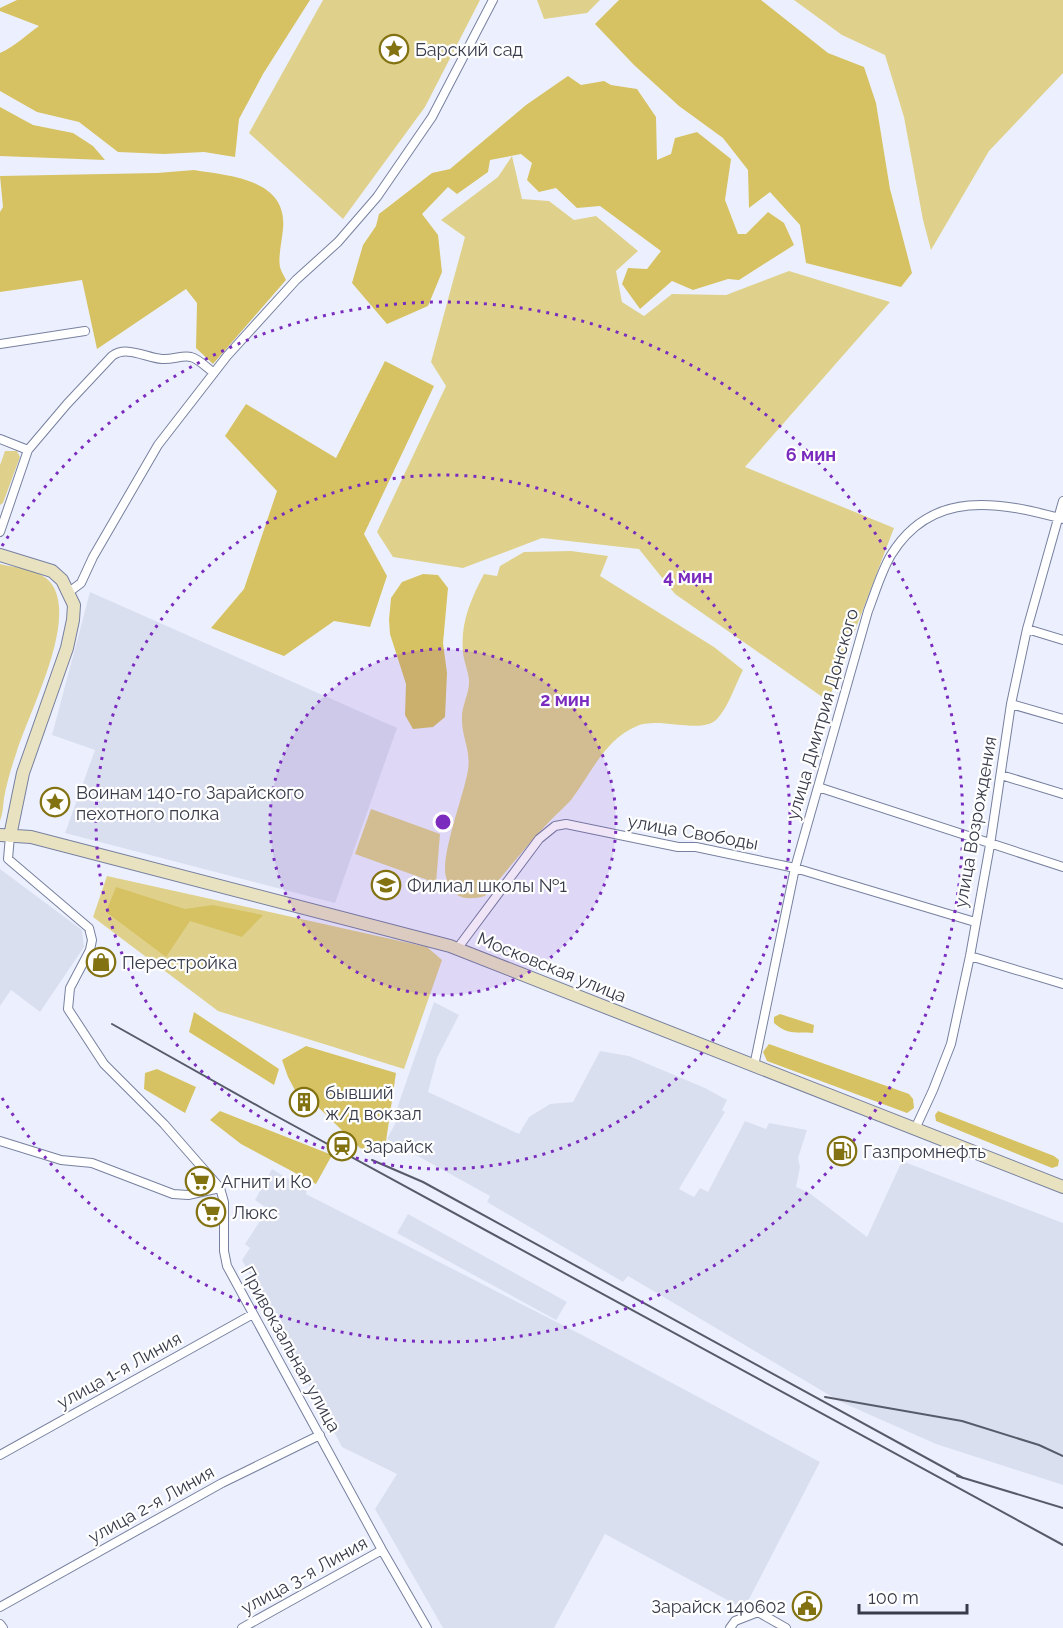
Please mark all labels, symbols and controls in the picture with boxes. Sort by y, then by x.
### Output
place icon: Барский сад [378,33,410,65]
place label: Барский сад [415,39,523,60]
text: 6 мин [786,444,836,465]
text: 4 мин [663,566,713,587]
street label: улица Дмитрия Донского [782,606,862,822]
text: 2 мин [540,689,590,710]
street label: улица Возрождения [950,734,1000,910]
place label: Воинам 140-го Зарайского пехотного полка [76,782,305,824]
place icon: Воинам 140-го Зарайского пехотного полка [39,786,71,818]
street label: улица Свободы [626,810,760,854]
centre of rings [433,812,453,832]
school or university icon: Филиал школы №1 [370,869,402,901]
place label: Филиал школы №1 [407,875,567,896]
street label: Московская улица [474,928,630,1006]
shop icon: Перестройка [85,946,117,978]
place label: Перестройка [122,952,237,973]
place label: бывший ж/д вокзал [325,1082,422,1124]
building icon: бывший ж/д вокзал [288,1086,320,1118]
station icon: Зарайск [326,1130,358,1162]
fuel station icon: Газпромнефть [826,1135,858,1167]
place label: Зарайск [363,1136,433,1157]
place label: Газпромнефть [863,1141,986,1162]
supermarket icon: Агнит и Ко [184,1165,216,1197]
place label: Агнит и Ко [221,1171,312,1192]
supermarket icon: Люкс [195,1196,227,1228]
place label: Люкс [232,1202,278,1223]
street label: Привокзальная улица [237,1263,345,1435]
street label: улица 1-я Линия [53,1327,185,1413]
street label: улица 2-я Линия [84,1461,218,1547]
street label: улица 3-я Линия [237,1532,371,1618]
scale bar [859,1577,967,1615]
text: 100 m [868,1587,919,1608]
public building icon: Зарайск 140602 [791,1590,823,1622]
place label: Зарайск 140602 [651,1596,786,1617]

